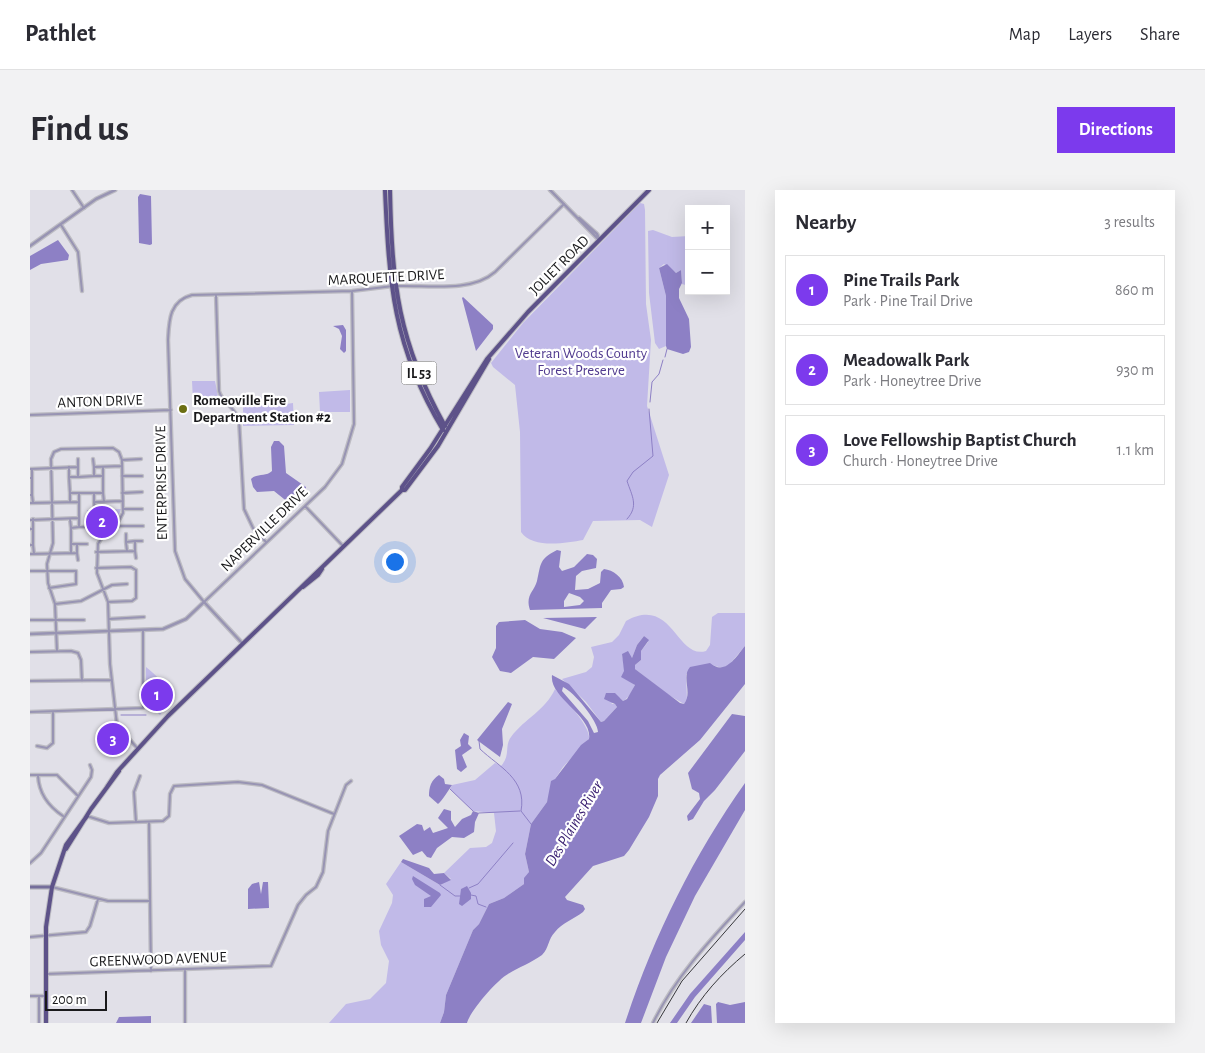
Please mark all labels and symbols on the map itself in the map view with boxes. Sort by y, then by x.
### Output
street label: JOLIET ROAD [527,233,592,298]
street label: MARQUETTE DRIVE [327,267,445,288]
park label: Veteran Woods County Forest Preserve [515,346,648,378]
road number: IL 53 [402,362,436,384]
street label: ANTON DRIVE [57,393,143,410]
place label: Romeoville Fire Department Station #2 [193,393,331,425]
marker: Romeoville Fire Department Station #2 [177,403,189,415]
street label: ENTERPRISE DRIVE [153,426,170,540]
street label: NAPERVILLE DRIVE [218,484,311,574]
pin: 2 [86,503,118,541]
your location [382,549,408,575]
pin: 1 [141,676,173,714]
pin: 3 [97,720,129,758]
water label: Des Plaines River [542,777,606,869]
street label: GREENWOOD AVENUE [89,950,227,969]
scale bar [45,988,108,1011]

